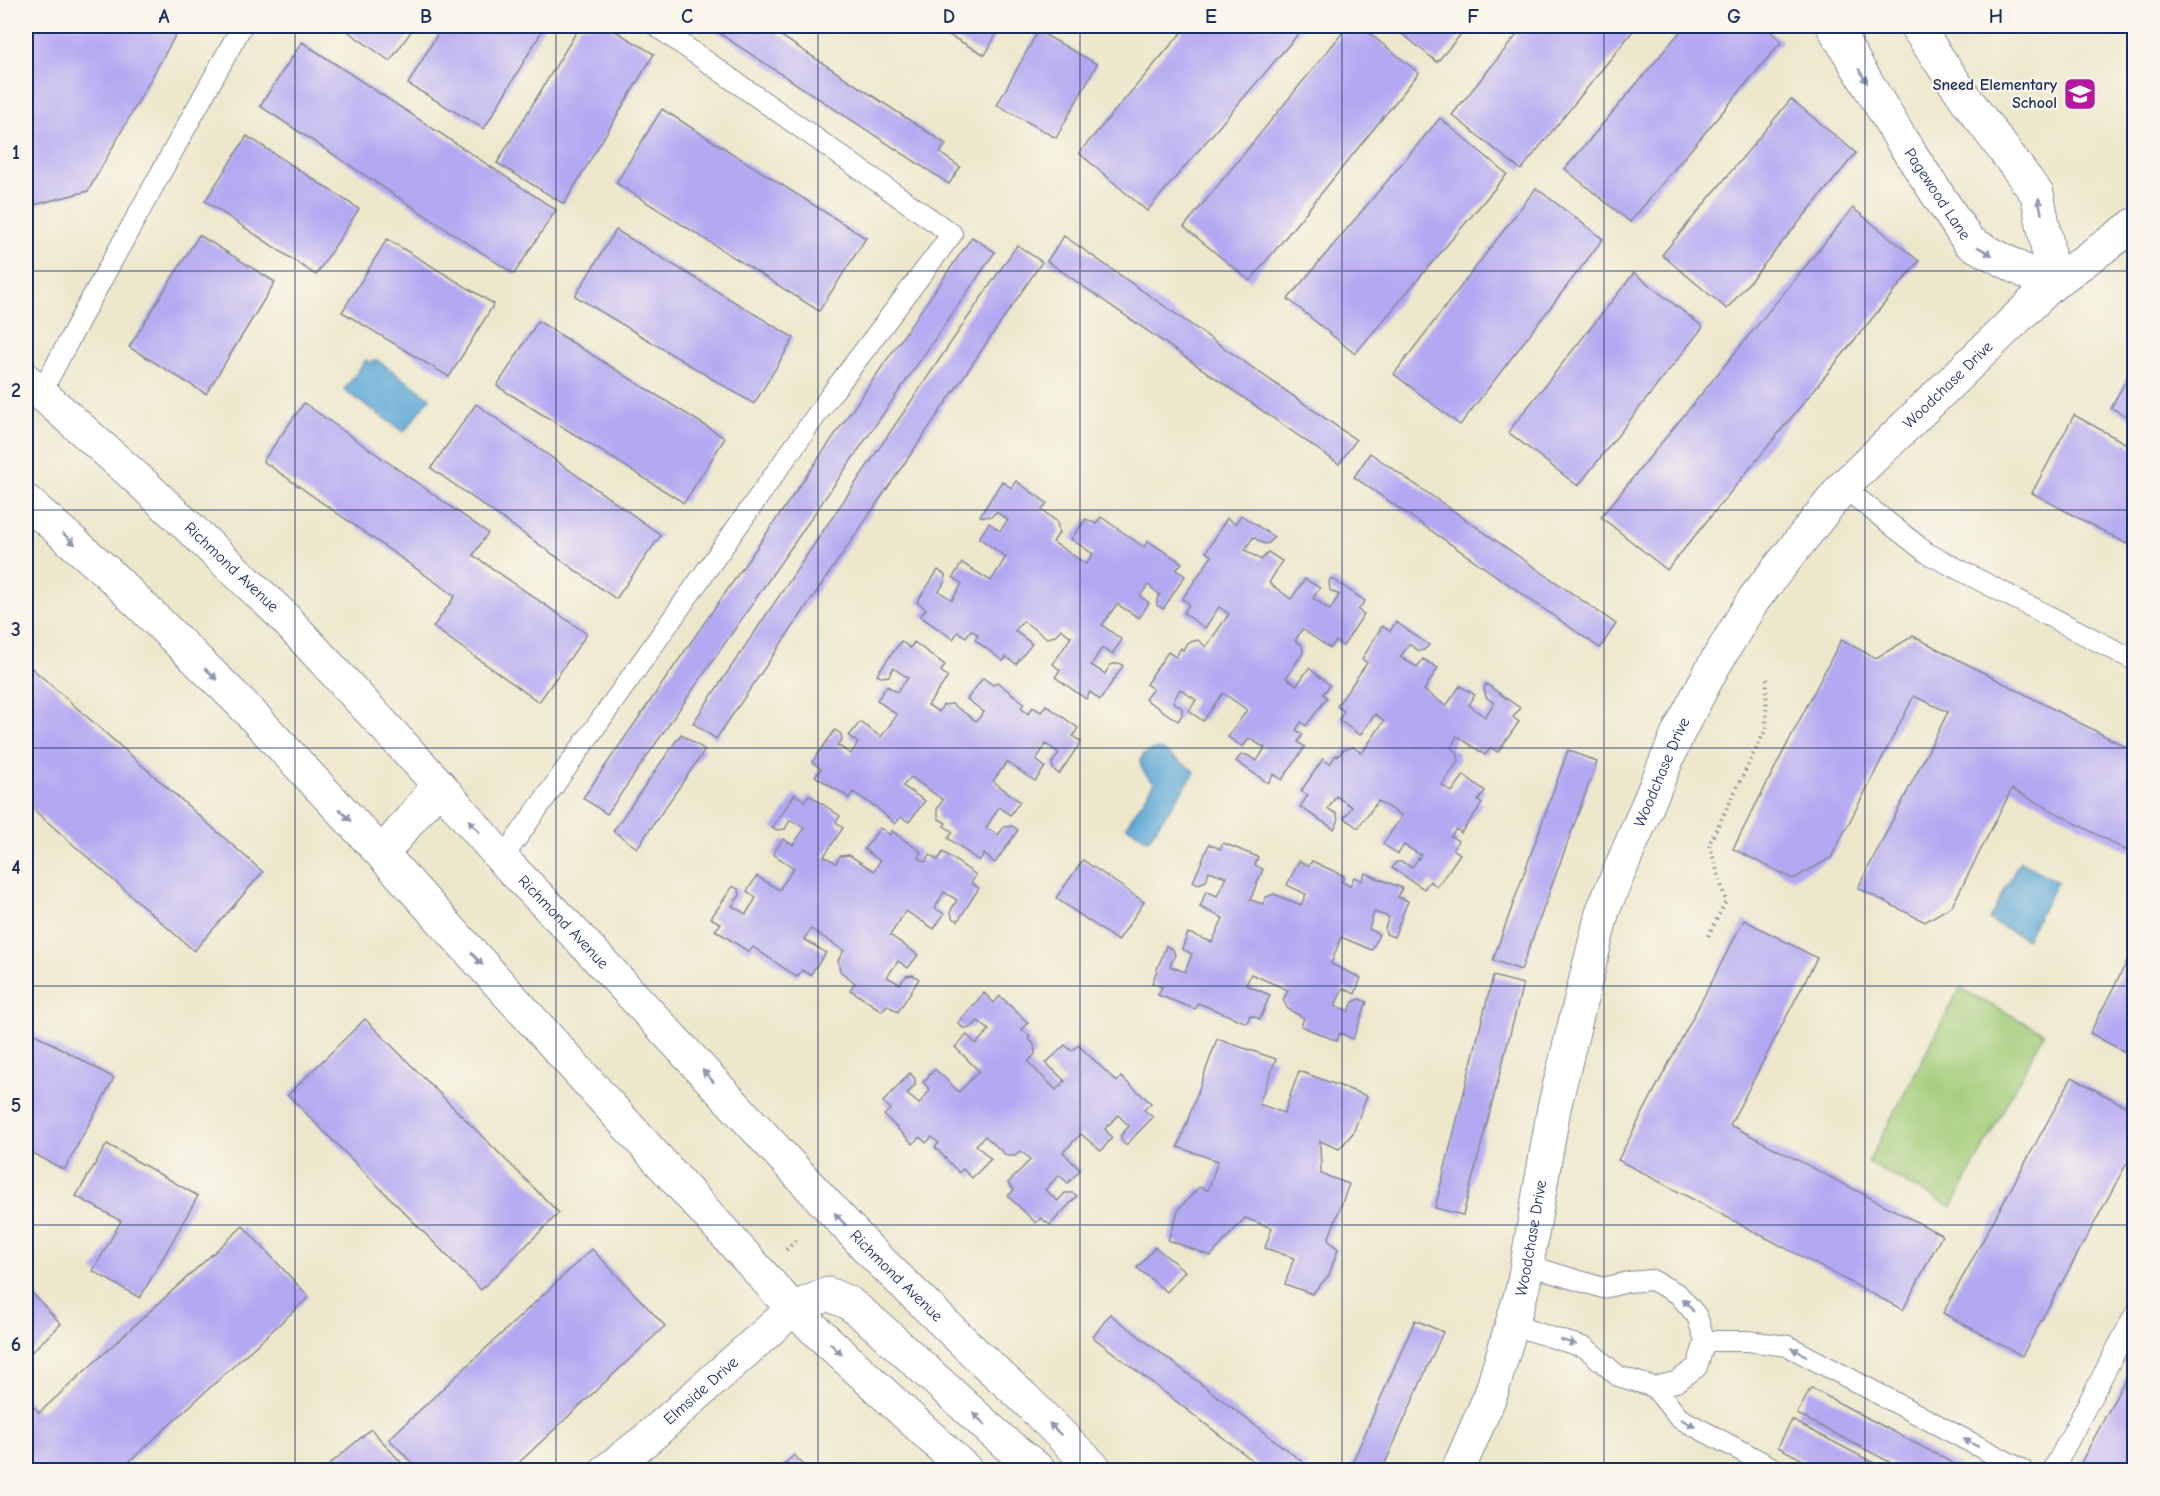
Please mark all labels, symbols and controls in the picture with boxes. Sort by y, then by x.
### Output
text: A [158,5,170,28]
text: B [420,5,432,28]
text: C [681,5,693,28]
text: D [943,5,955,28]
text: E [1205,5,1217,28]
text: F [1467,5,1479,28]
text: G [1727,5,1741,28]
text: H [1989,5,2003,28]
one-way arrow [1857,68,1868,84]
place label: Sneed Elementary School [1933,76,2058,112]
school or university icon: Sneed Elementary School [2062,76,2098,112]
text: 1 [12,141,20,164]
street label: Pagewood Lane [1901,145,1974,243]
one-way arrow [2035,196,2044,215]
one-way arrow [1977,246,1994,256]
street label: Woodchase Drive [1900,338,1997,432]
text: 2 [11,379,21,402]
street label: Richmond Avenue [181,519,282,616]
one-way arrow [62,532,77,546]
text: 3 [11,618,21,641]
one-way arrow [203,666,217,680]
street label: Woodchase Drive [1630,714,1694,830]
one-way arrow [338,807,352,822]
one-way arrow [468,819,481,834]
text: 4 [11,856,21,879]
street label: Richmond Avenue [514,872,612,973]
one-way arrow [470,951,483,966]
one-way arrow [701,1070,715,1084]
text: 5 [11,1094,21,1117]
street label: Woodchase Drive [1512,1179,1550,1299]
one-way arrow [834,1212,848,1226]
street label: Richmond Avenue [846,1226,946,1325]
one-way arrow [1682,1298,1695,1313]
text: 6 [11,1333,21,1356]
one-way arrow [1559,1338,1577,1347]
one-way arrow [828,1342,843,1355]
one-way arrow [1790,1347,1807,1357]
street label: Elmside Drive [660,1353,742,1429]
one-way arrow [971,1412,986,1426]
one-way arrow [1680,1418,1697,1428]
one-way arrow [1048,1422,1062,1436]
one-way arrow [1962,1438,1979,1448]

